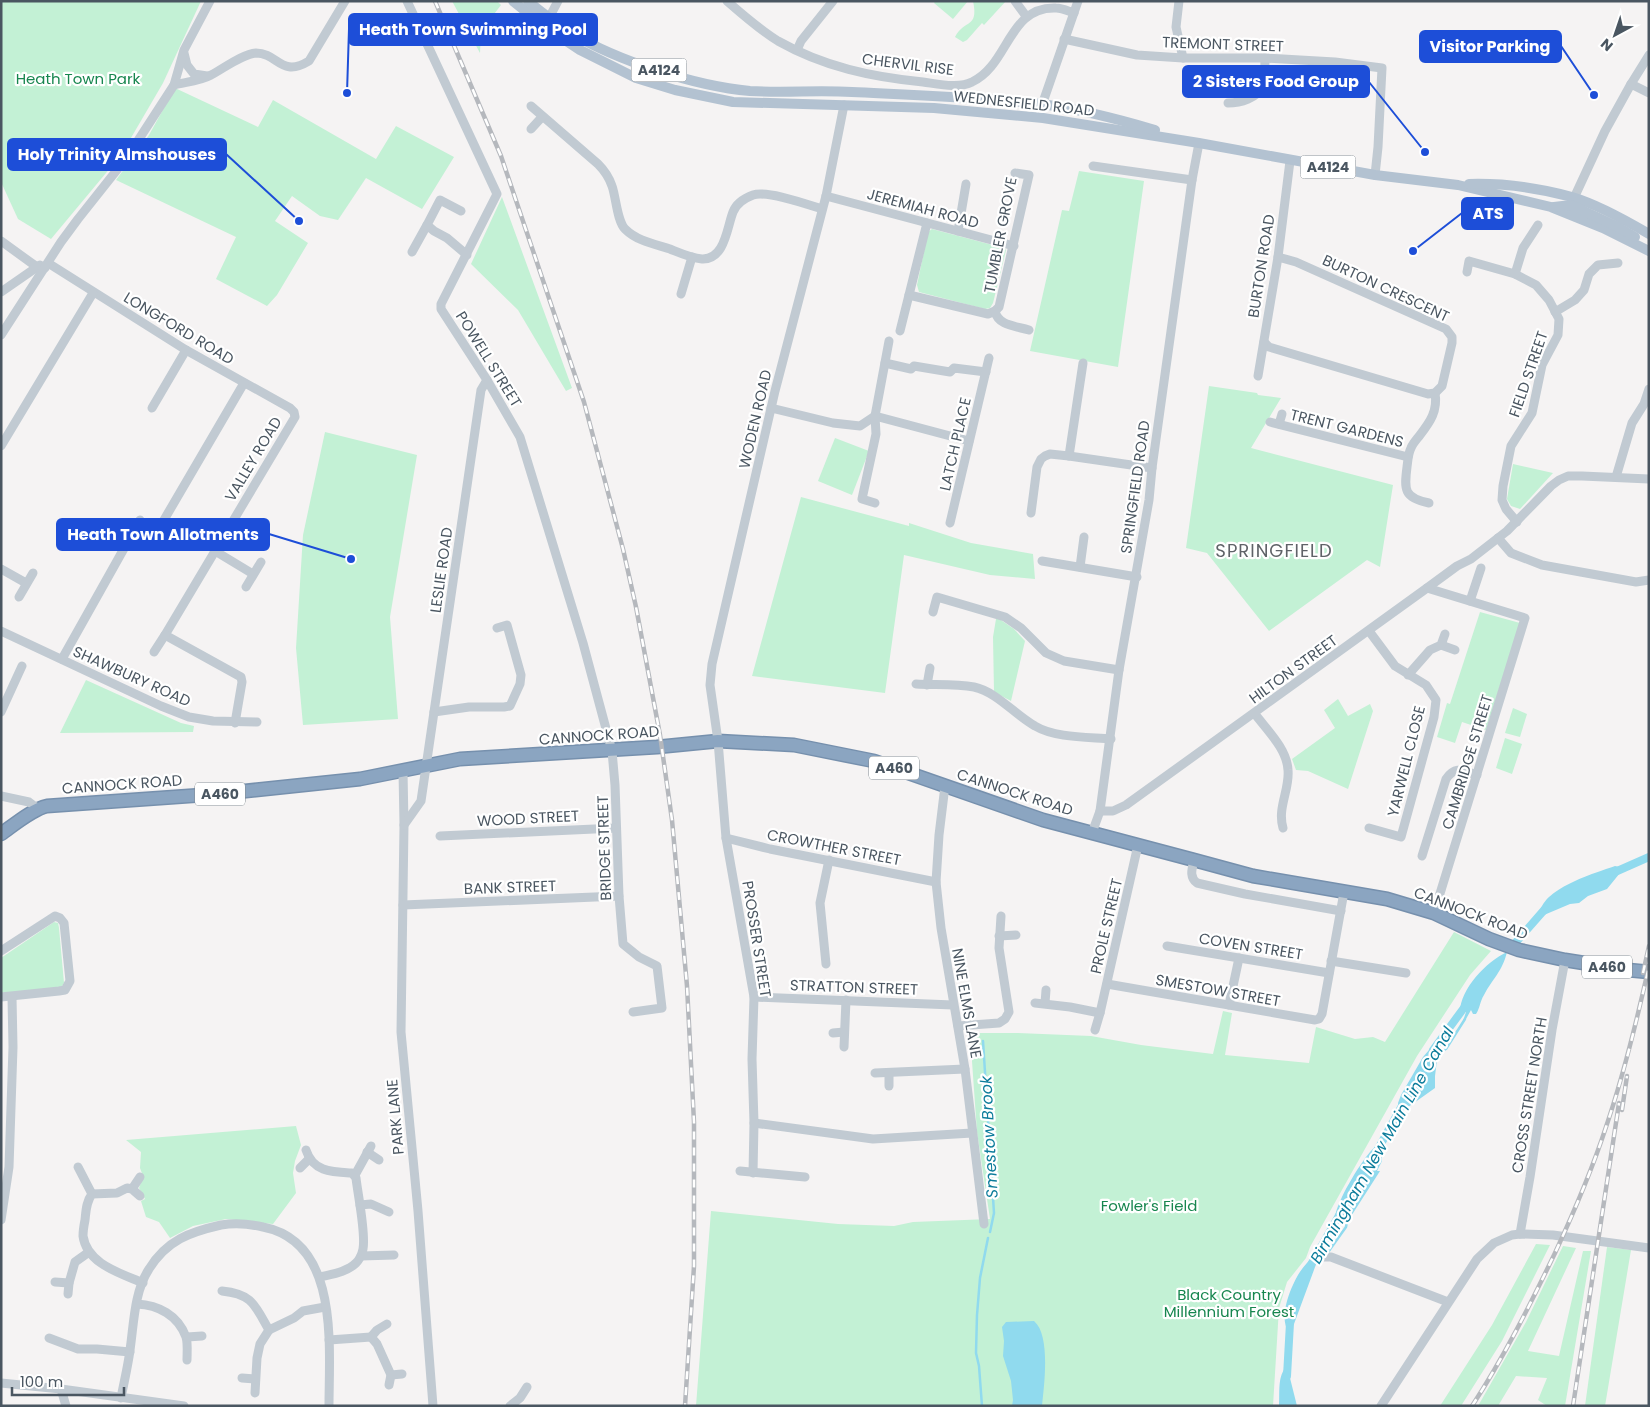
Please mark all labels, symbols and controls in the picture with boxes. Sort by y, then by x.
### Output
north arrow [1590,10,1640,60]
callout: Heath Town Swimming Pool [349,14,597,45]
text: Heath Town Swimming Pool [359,18,587,41]
street label: TREMONT STREET [1162,31,1284,57]
callout: Visitor Parking [1420,31,1561,62]
text: N [1596,34,1617,56]
text: Visitor Parking [1430,35,1550,58]
street label: CHERVIL RISE [861,48,955,80]
road number: A4124 [632,58,686,82]
callout: 2 Sisters Food Group [1183,66,1369,97]
park label: Heath Town Park [16,68,141,89]
text: 2 Sisters Food Group [1193,70,1359,93]
street label: WEDNESFIELD ROAD [952,85,1096,121]
callout: Holy Trinity Almshouses [8,139,226,170]
text: Holy Trinity Almshouses [18,143,216,166]
road number: A4124 [1300,156,1356,178]
street label: TUMBLER GROVE [978,175,1022,295]
street label: JEREMIAH ROAD [865,183,981,233]
callout: ATS [1462,198,1513,229]
text: ATS [1472,202,1504,225]
street label: BURTON ROAD [1242,213,1280,319]
street label: BURTON CRESCENT [1319,249,1453,327]
street label: LONGFORD ROAD [120,287,238,369]
street label: POWELL STREET [451,307,527,411]
street label: FIELD STREET [1503,328,1553,420]
street label: WODEN ROAD [733,367,777,471]
street label: LATCH PLACE [934,395,976,493]
street label: TRENT GARDENS [1288,404,1406,452]
street label: VALLEY ROAD [219,413,287,505]
street label: SPRINGFIELD ROAD [1115,419,1155,555]
callout: Heath Town Allotments [57,519,269,550]
text: Heath Town Allotments [67,523,259,546]
street label: LESLIE ROAD [425,526,457,614]
district label: SPRINGFIELD [1215,538,1333,563]
street label: HILTON STREET [1245,630,1341,708]
street label: SHAWBURY ROAD [70,641,194,711]
street label: CAMBRIDGE STREET [1436,692,1498,832]
street label: YARWELL CLOSE [1382,703,1430,819]
street label: CANNOCK ROAD [538,720,660,750]
road number: A460 [869,756,919,780]
street label: CANNOCK ROAD [954,763,1076,821]
street label: CANNOCK ROAD [61,769,183,799]
road number: A460 [195,782,245,806]
street label: BRIDGE STREET [592,795,616,901]
street label: WOOD STREET [476,805,580,831]
street label: CROWTHER STREET [765,824,903,870]
street label: BANK STREET [463,875,557,899]
street label: PROLE STREET [1085,876,1127,976]
street label: PROSSER STREET [737,879,777,999]
street label: CANNOCK ROAD [1411,882,1531,944]
street label: COVEN STREET [1197,927,1305,965]
street label: NINE ELMS LANE [947,946,987,1060]
road number: A460 [1582,956,1632,979]
street label: SMESTOW STREET [1154,969,1282,1011]
street label: STRATTON STREET [790,974,918,1000]
street label: CROSS STREET NORTH [1506,1016,1552,1174]
water label: Birmingham New Main Line Canal [1305,1022,1459,1268]
water label: Smestow Brook [974,1074,1004,1199]
street label: PARK LANE [381,1078,409,1156]
park label: Fowler's Field [1101,1195,1197,1216]
park label: Black Country Millennium Forest [1164,1284,1294,1322]
scale bar [12,1364,125,1396]
text: 100 m [20,1371,63,1392]

